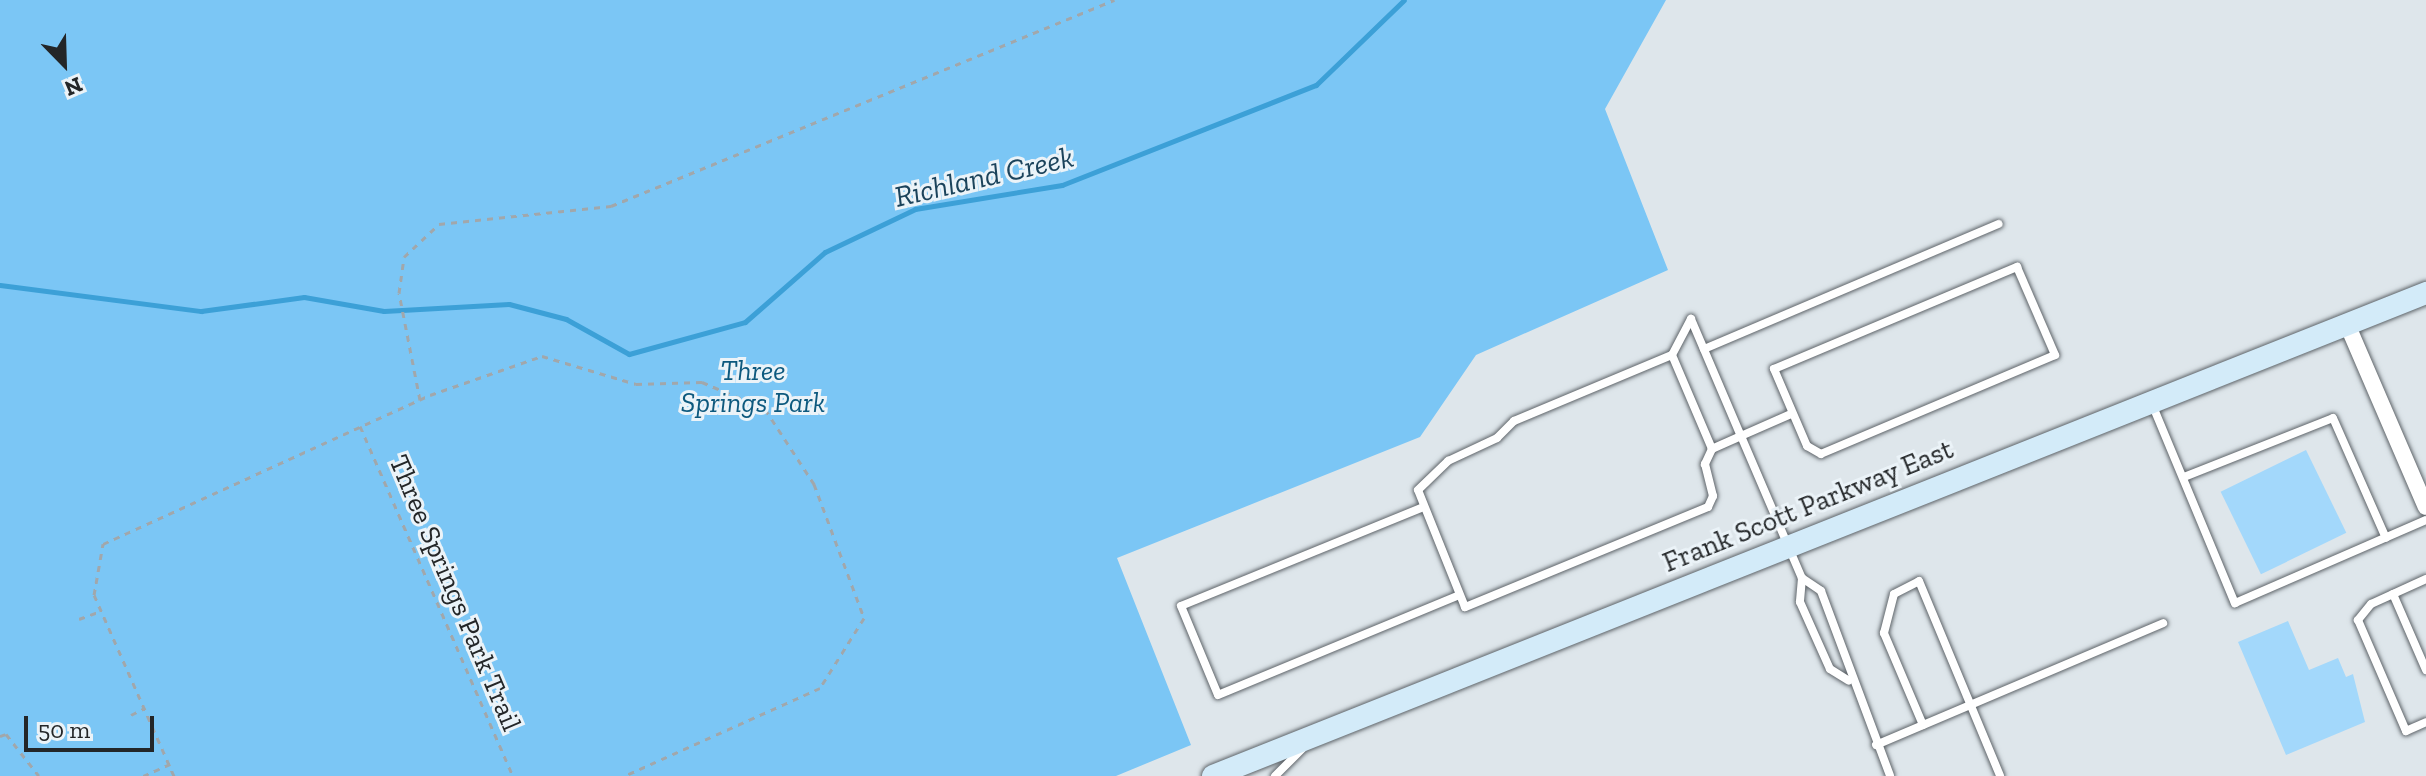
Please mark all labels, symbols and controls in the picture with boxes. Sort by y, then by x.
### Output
north arrow [24,24,104,104]
text: N [61,71,87,102]
water label: Richland Creek [891,139,1077,215]
park label: Three Springs Park [681,354,825,420]
street label: Frank Scott Parkway East [1658,432,1958,580]
street label: Three Springs Park Trail [382,450,528,736]
scale bar [28,700,158,750]
text: 50 m [38,715,90,744]

